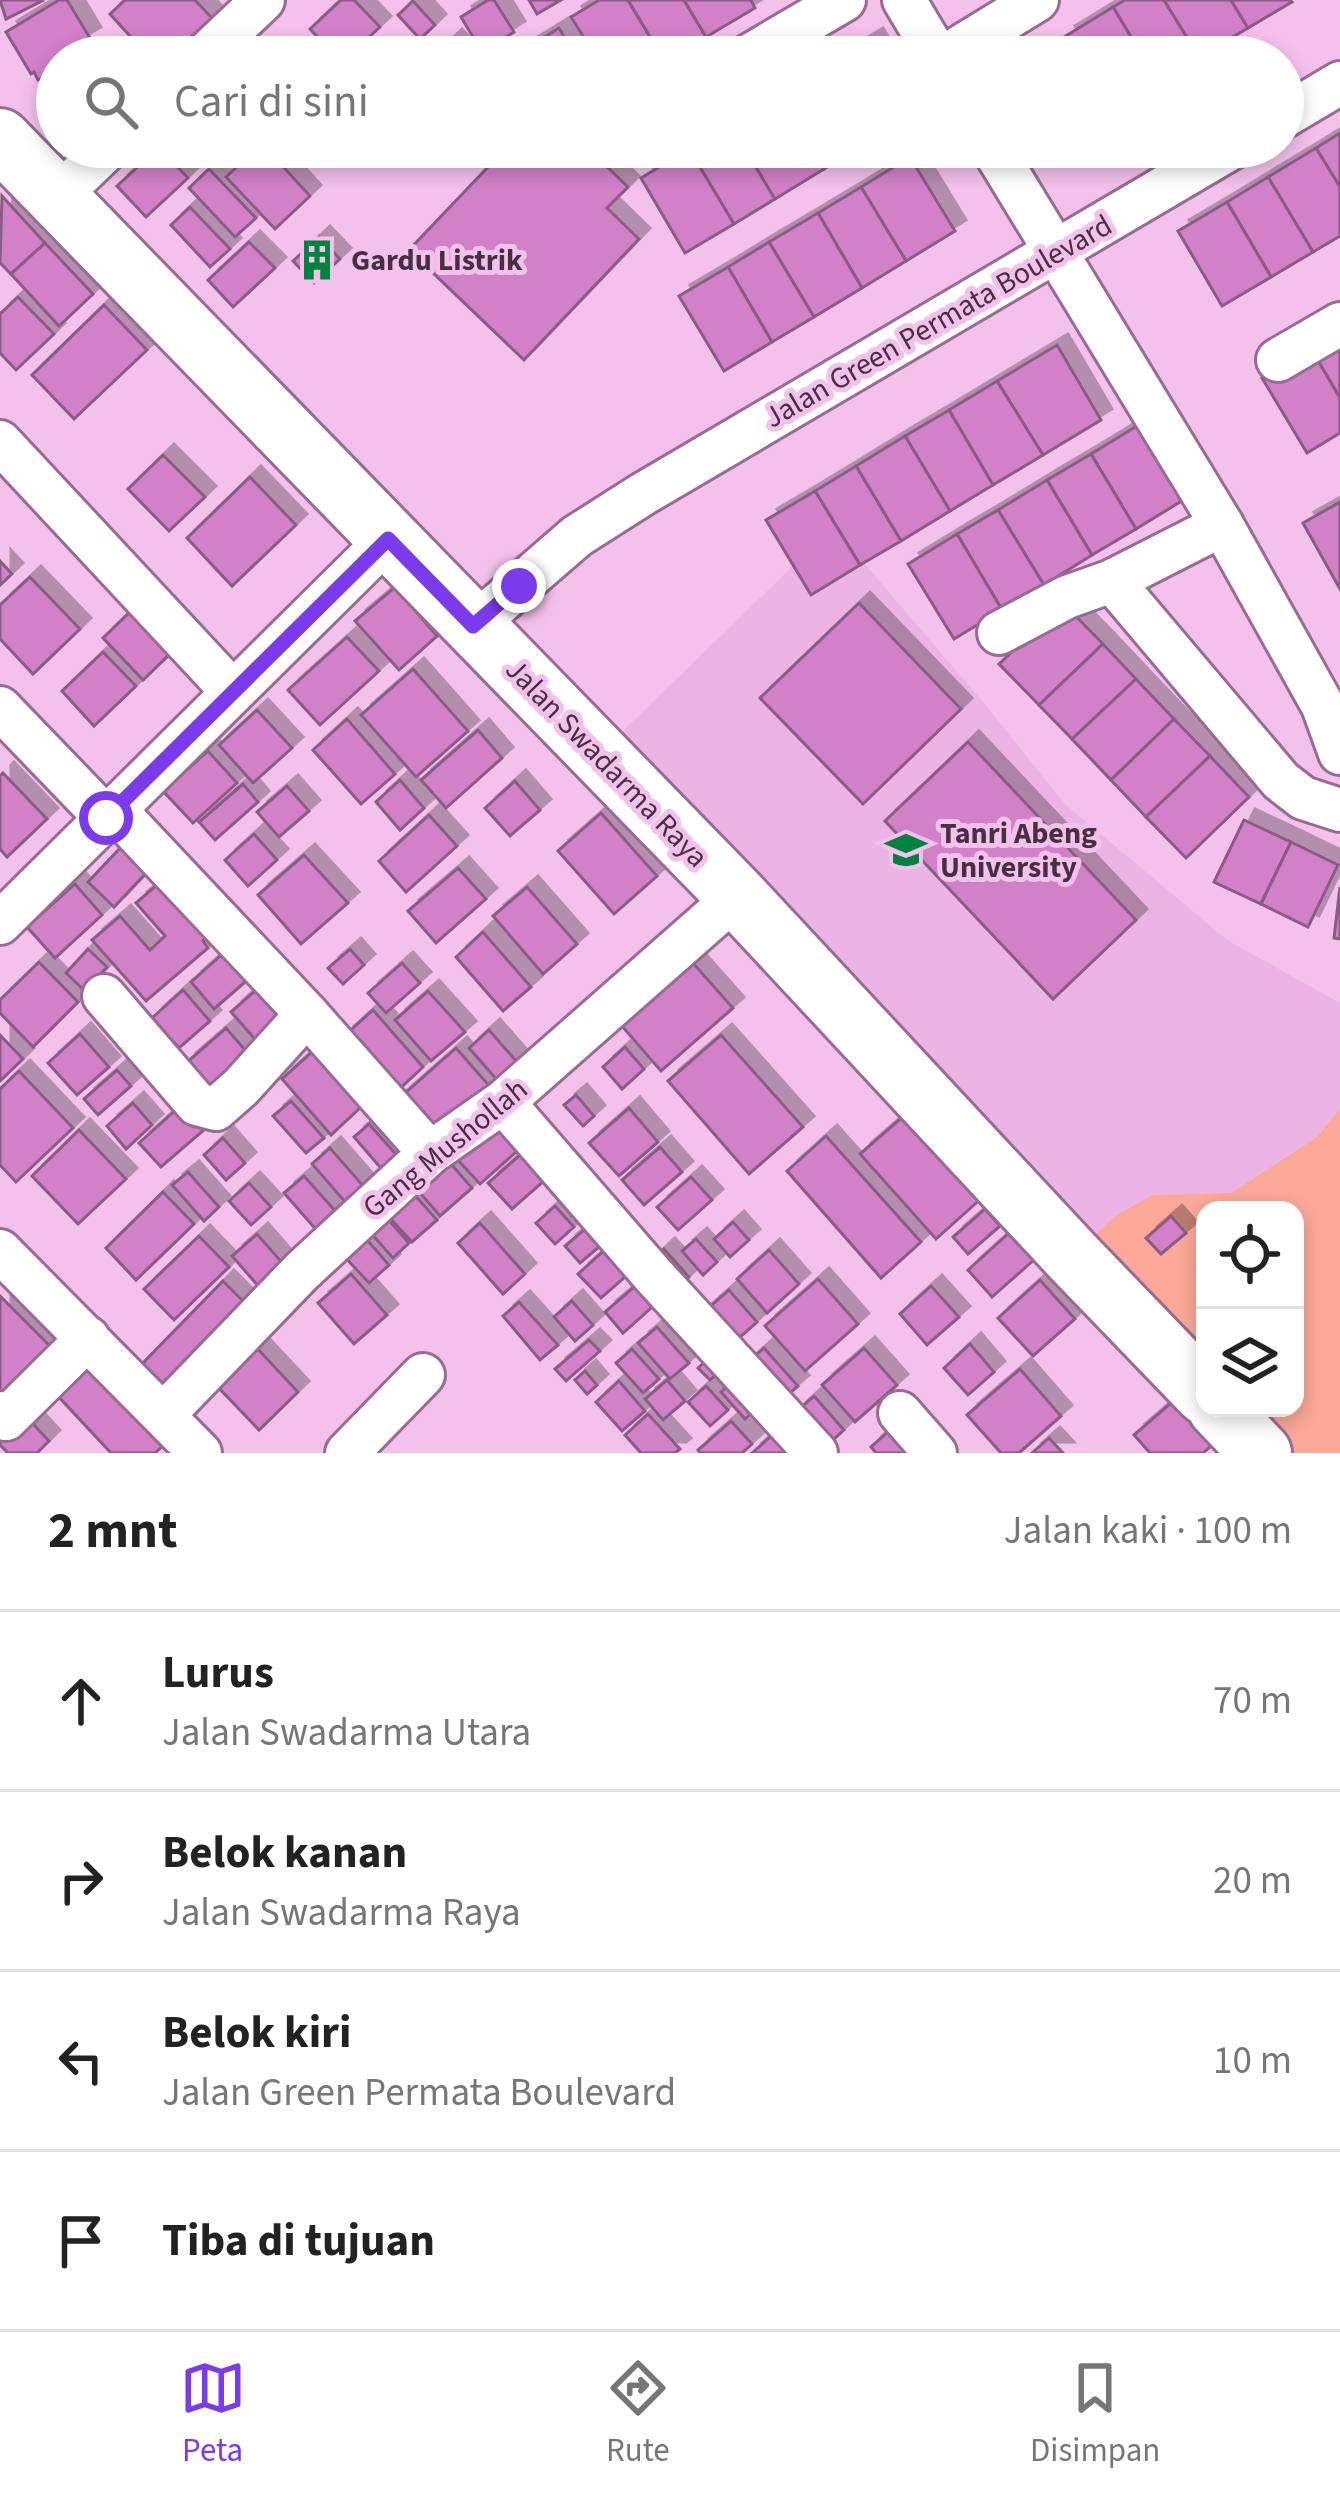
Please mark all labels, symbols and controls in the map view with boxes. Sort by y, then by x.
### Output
search box [36,36,1304,168]
icon: search [78,69,144,135]
text: Cari di sini [174,70,369,134]
street label: Jalan Green Permata Boulevard [756,204,1120,439]
building icon: Gardu Listrik [294,237,340,283]
place label: Gardu Listrik [351,239,523,282]
route end [492,559,546,613]
street label: Jalan Swadarma Raya [495,649,718,878]
route start [79,791,133,845]
place label: Tanri Abeng University [940,812,1097,889]
school or university icon: Tanri Abeng University [883,827,929,873]
street label: Gang Mushollah [354,1068,537,1228]
map controls [1196,1201,1304,1417]
button: locate [1196,1201,1304,1309]
button: layers [1196,1309,1304,1417]
text: 2 mnt [48,1495,178,1567]
text: Jalan kaki · 100 m [1004,1503,1292,1559]
text: Lurus [162,1641,274,1705]
icon: ahead [48,1668,114,1734]
text: 70 m [1213,1673,1292,1729]
text: Jalan Swadarma Utara [162,1705,531,1761]
text: Belok kanan [162,1821,407,1885]
icon: right [48,1848,114,1914]
text: 20 m [1213,1853,1292,1909]
text: Jalan Swadarma Raya [162,1885,521,1941]
text: Belok kiri [162,2001,351,2065]
icon: left [48,2028,114,2094]
text: 10 m [1213,2033,1292,2089]
text: Jalan Green Permata Boulevard [162,2065,676,2121]
icon: arrive [48,2208,114,2274]
text: Tiba di tujuan [162,2209,435,2273]
tab: Peta [180,2355,246,2474]
tab: Rute [605,2355,671,2474]
tab: Disimpan [1030,2355,1160,2474]

